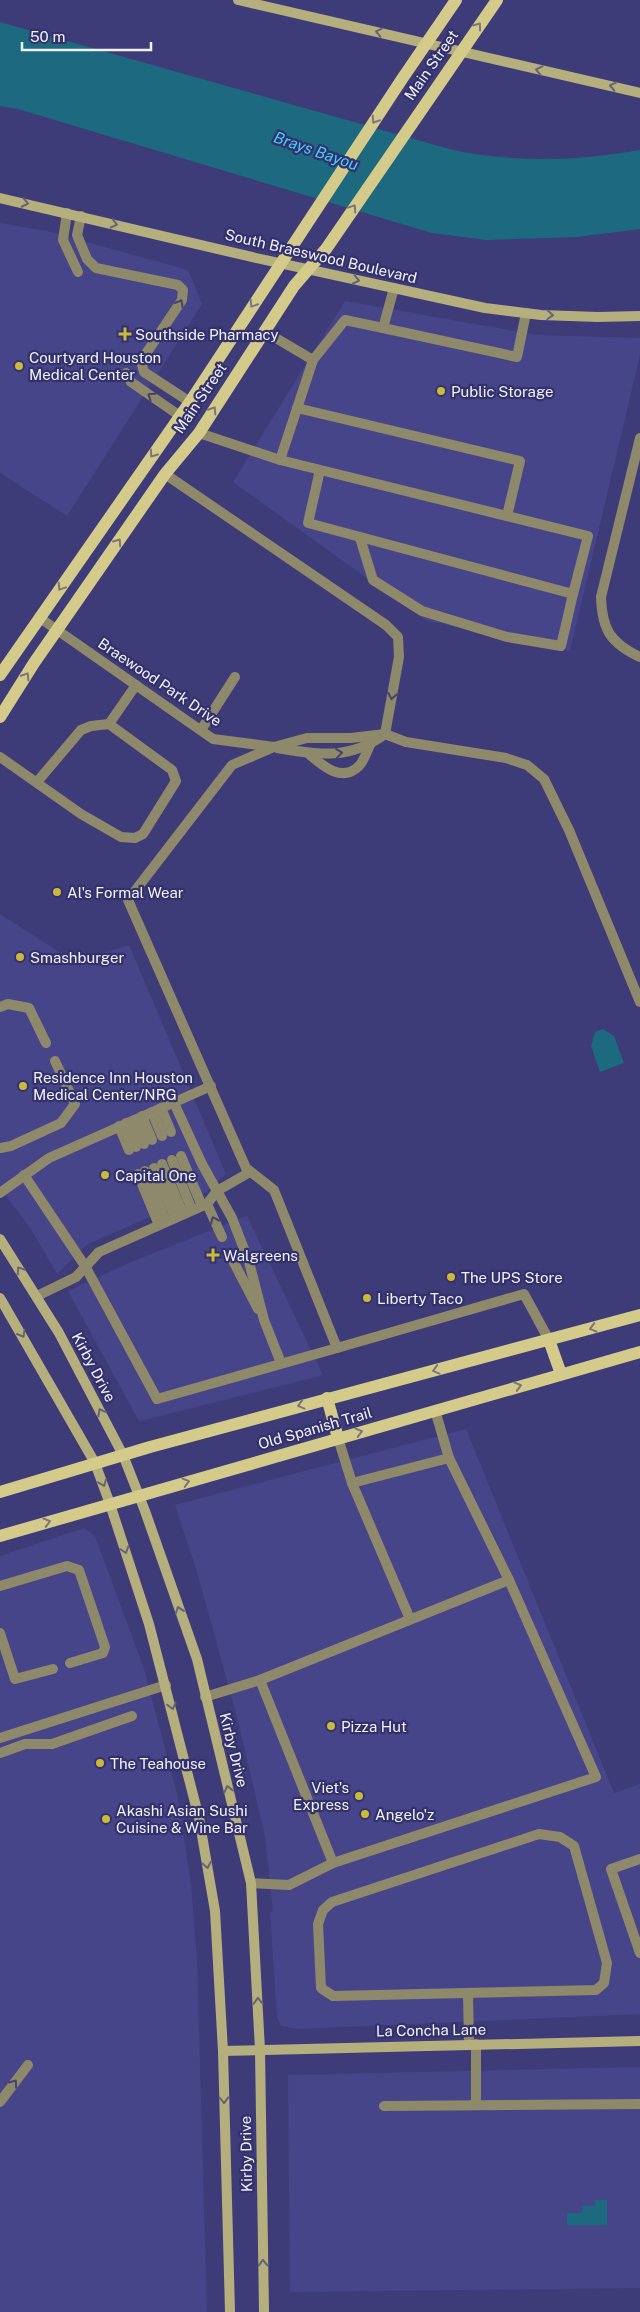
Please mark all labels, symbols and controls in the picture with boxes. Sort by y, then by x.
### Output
scale bar [22,20,151,52]
one-way arrow [472,22,481,32]
one-way arrow [375,27,384,38]
street label: Main Street [401,27,461,103]
text: 50 m [30,28,65,45]
one-way arrow [534,65,543,76]
one-way arrow [609,81,618,92]
one-way arrow [372,114,381,124]
water label: Brays Bayou [271,128,361,174]
one-way arrow [20,197,29,208]
one-way arrow [347,204,356,214]
one-way arrow [109,218,118,229]
street label: South Braeswood Boulevard [223,226,419,286]
one-way arrow [351,274,360,285]
one-way arrow [250,298,259,308]
one-way arrow [173,299,183,308]
one-way arrow [546,309,554,320]
place label: Southside Pharmacy [135,326,279,343]
marker: Southside Pharmacy [119,328,131,340]
place label: Courtyard Houston Medical Center [29,349,161,383]
street label: Main Street [170,359,230,437]
marker: Courtyard Houston Medical Center [13,360,25,372]
place label: Public Storage [451,383,553,400]
marker: Public Storage [435,385,447,397]
one-way arrow [147,393,157,402]
one-way arrow [207,407,216,416]
one-way arrow [150,448,159,458]
one-way arrow [112,538,121,547]
one-way arrow [58,581,67,591]
street label: Braewood Park Drive [95,634,225,730]
one-way arrow [20,672,29,681]
one-way arrow [387,691,397,700]
one-way arrow [335,748,343,759]
place label: Al's Formal Wear [67,884,184,901]
marker: Al's Formal Wear [51,886,63,898]
place label: Smashburger [30,949,124,966]
marker: Smashburger [14,951,26,963]
place label: Residence Inn Houston Medical Center/NRG [33,1069,193,1103]
marker: Residence Inn Houston Medical Center/NRG [17,1080,29,1092]
place label: Capital One [115,1167,197,1184]
marker: Capital One [99,1169,111,1181]
one-way arrow [210,1216,221,1225]
place label: Walgreens [223,1247,298,1264]
marker: Walgreens [207,1249,219,1261]
one-way arrow [17,1267,26,1276]
place label: The UPS Store [461,1269,563,1286]
marker: The UPS Store [445,1271,457,1283]
place label: Liberty Taco [377,1290,463,1307]
marker: Liberty Taco [361,1292,373,1304]
one-way arrow [589,1322,597,1333]
one-way arrow [16,1329,26,1338]
street label: Kirby Drive [69,1329,119,1405]
one-way arrow [431,1364,440,1375]
one-way arrow [514,1382,522,1392]
one-way arrow [297,1400,305,1410]
street label: Old Spanish Trail [256,1404,374,1452]
one-way arrow [97,1408,107,1417]
one-way arrow [354,1428,362,1438]
one-way arrow [181,1478,189,1488]
one-way arrow [97,1479,107,1487]
one-way arrow [42,1518,50,1528]
one-way arrow [120,1546,130,1554]
one-way arrow [175,1606,185,1615]
one-way arrow [166,1702,176,1710]
street label: Kirby Drive [217,1711,251,1789]
place label: Pizza Hut [341,1718,407,1735]
marker: Pizza Hut [325,1720,337,1732]
place label: The Teahouse [110,1755,206,1772]
marker: The Teahouse [94,1757,106,1769]
place label: Viet's Express [293,1779,349,1813]
one-way arrow [223,1785,234,1794]
marker: Viet's Express [353,1790,365,1802]
place label: Akashi Asian Sushi Cuisine & Wine Bar [116,1802,248,1836]
place label: Angelo'z [375,1806,434,1823]
marker: Angelo'z [359,1808,371,1820]
marker: Akashi Asian Sushi Cuisine & Wine Bar [100,1813,112,1825]
one-way arrow [201,1860,211,1869]
one-way arrow [253,1997,263,2004]
street label: La Concha Lane [376,2021,486,2039]
one-way arrow [8,2080,17,2089]
one-way arrow [219,2096,229,2104]
street label: Kirby Drive [237,2116,255,2192]
one-way arrow [258,2259,268,2267]

